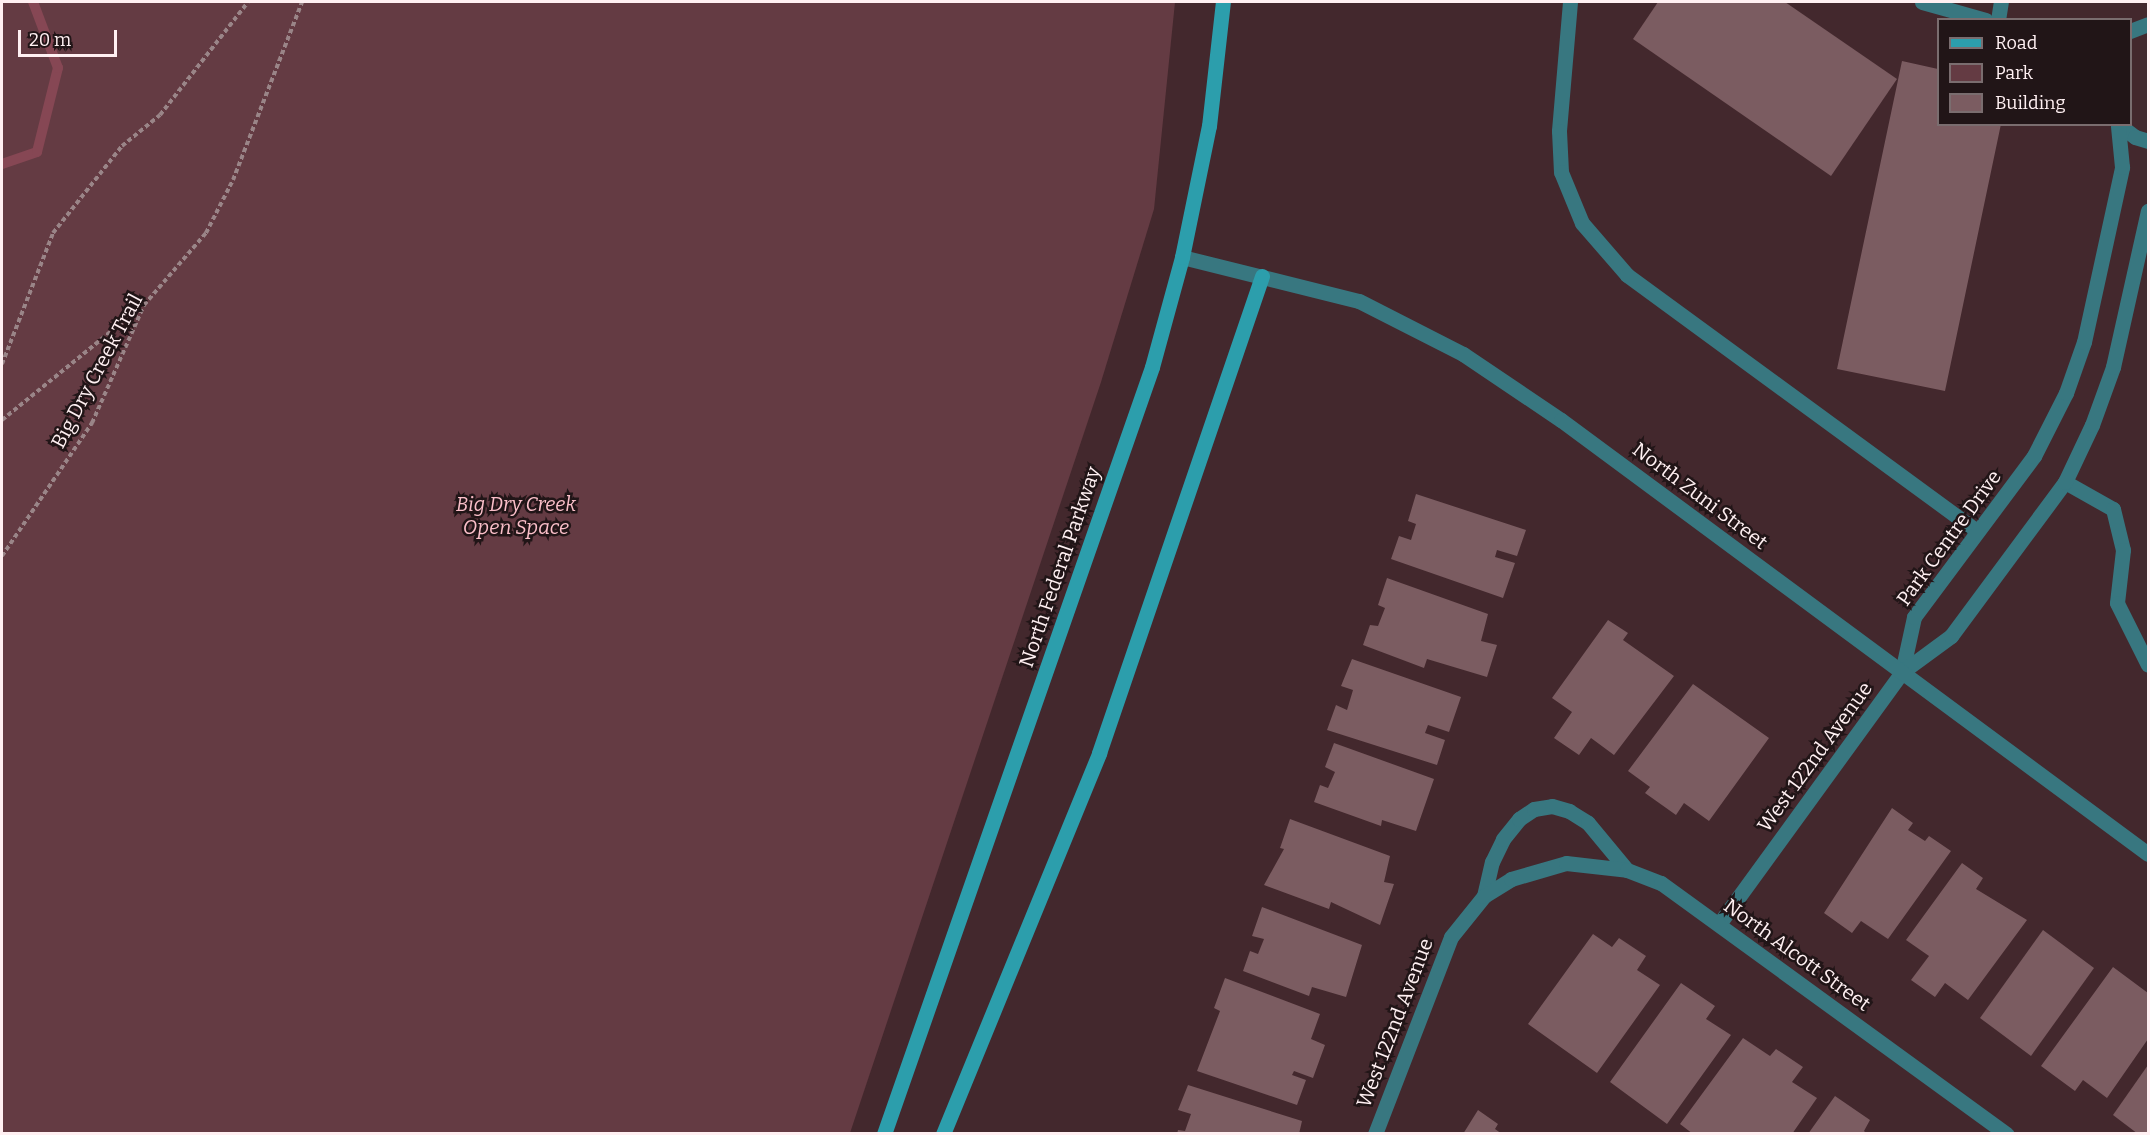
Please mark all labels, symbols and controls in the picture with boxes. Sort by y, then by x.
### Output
scale bar [21,18,120,56]
legend [1937,18,2132,126]
text: 20 m [29,29,71,51]
text: Road [1995,32,2037,54]
text: Park [1995,62,2033,84]
text: Building [1995,92,2066,114]
street label: Big Dry Creek Trail [46,290,148,452]
street label: North Zuni Street [1628,437,1772,555]
street label: North Federal Parkway [1014,463,1106,671]
street label: Park Centre Drive [1892,465,2006,611]
park label: Big Dry Creek Open Space [456,492,576,539]
street label: West 122nd Avenue [1753,677,1877,837]
street label: North Alcott Street [1719,894,1875,1016]
street label: West 122nd Avenue [1352,935,1438,1111]

